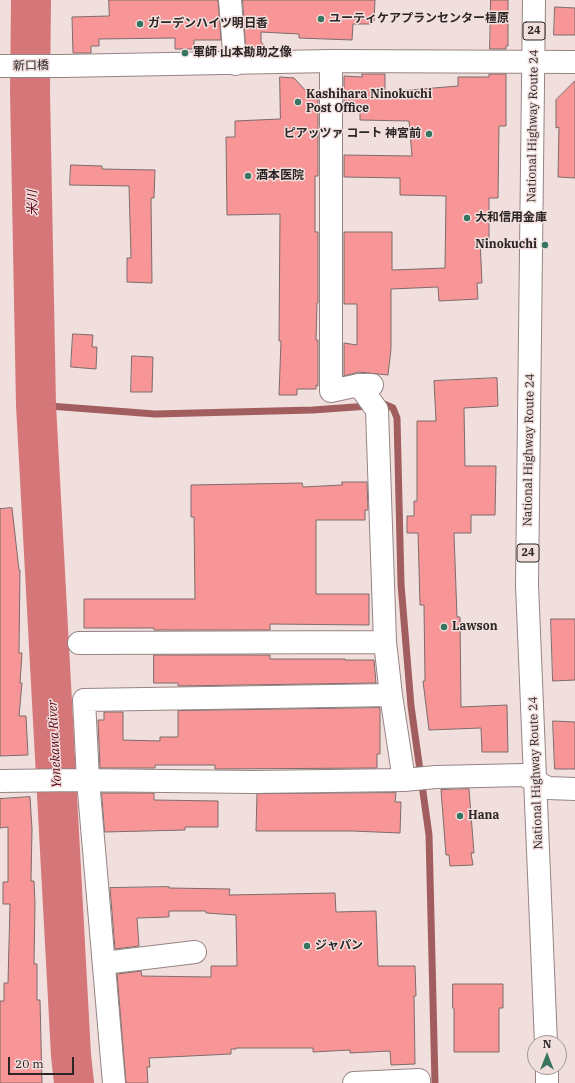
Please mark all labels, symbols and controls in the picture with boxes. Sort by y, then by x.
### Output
place label: ユーティケアプランセンター橿原 [329,12,509,26]
marker: ユーティケアプランセンター橿原 [316,14,326,24]
place label: ガーデンハイツ明日香 [148,17,268,31]
marker: ガーデンハイツ明日香 [135,19,145,29]
road number: 24 [523,22,545,40]
place label: 軍師 山本勘助之像 [193,46,292,60]
marker: 軍師 山本勘助之像 [180,48,190,58]
street label: National Highway Route 24 [524,49,542,203]
street label: 新口橋 [13,58,49,74]
place label: Kashihara Ninokuchi Post Office [306,88,432,116]
marker: Kashihara Ninokuchi Post Office [293,97,303,107]
place label: ピアッツァ コート 神宮前 [283,127,421,141]
marker: ピアッツァ コート 神宮前 [424,129,434,139]
place label: 酒本医院 [256,169,304,183]
marker: 酒本医院 [243,171,253,181]
water label: 米川 [25,190,41,216]
place label: 大和信用金庫 [475,211,547,225]
marker: 大和信用金庫 [462,213,472,223]
place label: Ninokuchi [475,238,537,252]
marker: Ninokuchi [540,240,550,250]
street label: National Highway Route 24 [520,373,538,527]
road number: 24 [517,544,539,562]
place label: Lawson [452,620,498,634]
marker: Lawson [439,622,449,632]
street label: National Highway Route 24 [526,696,546,850]
water label: Yonekawa River [45,700,65,788]
place label: Hana [468,809,499,823]
marker: Hana [455,811,465,821]
place label: ジャパン [315,939,363,953]
marker: ジャパン [302,941,312,951]
north arrow [527,1035,567,1075]
text: N [543,1037,551,1051]
scale bar [10,1049,76,1075]
text: 20 m [15,1056,44,1071]

